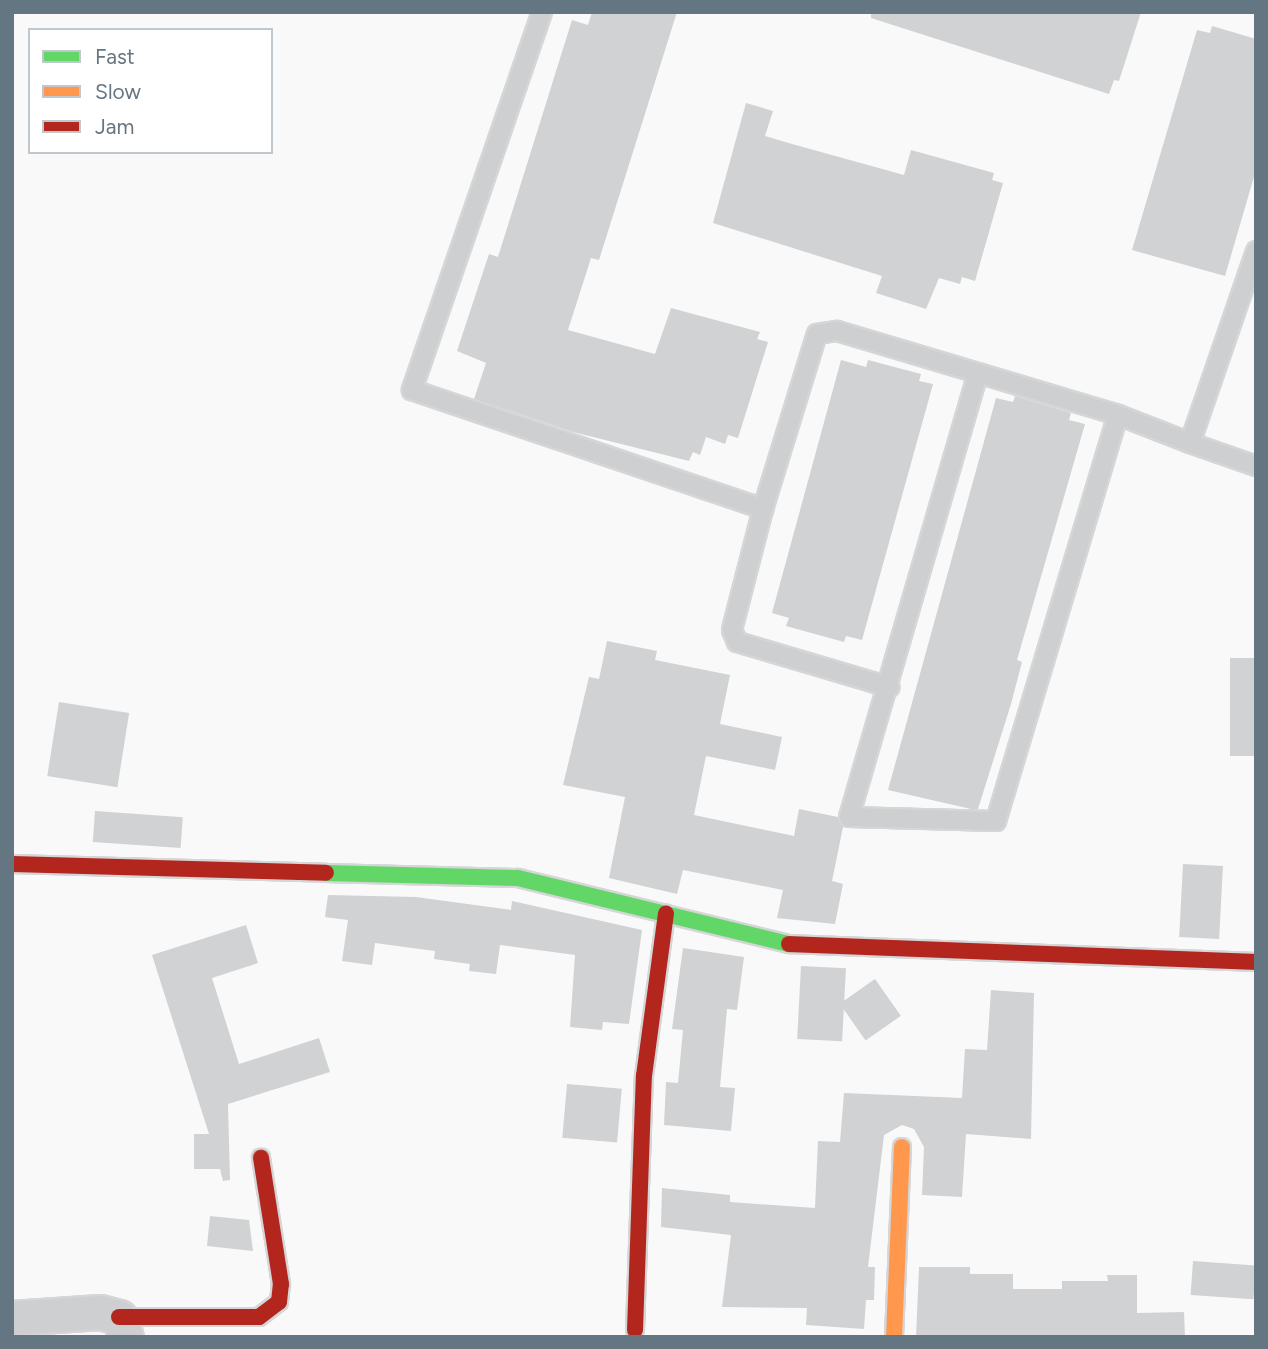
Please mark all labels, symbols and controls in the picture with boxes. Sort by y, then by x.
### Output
legend [28,28,273,154]
text: Fast [95,44,135,69]
text: Slow [95,79,141,104]
text: Jam [95,114,134,139]

